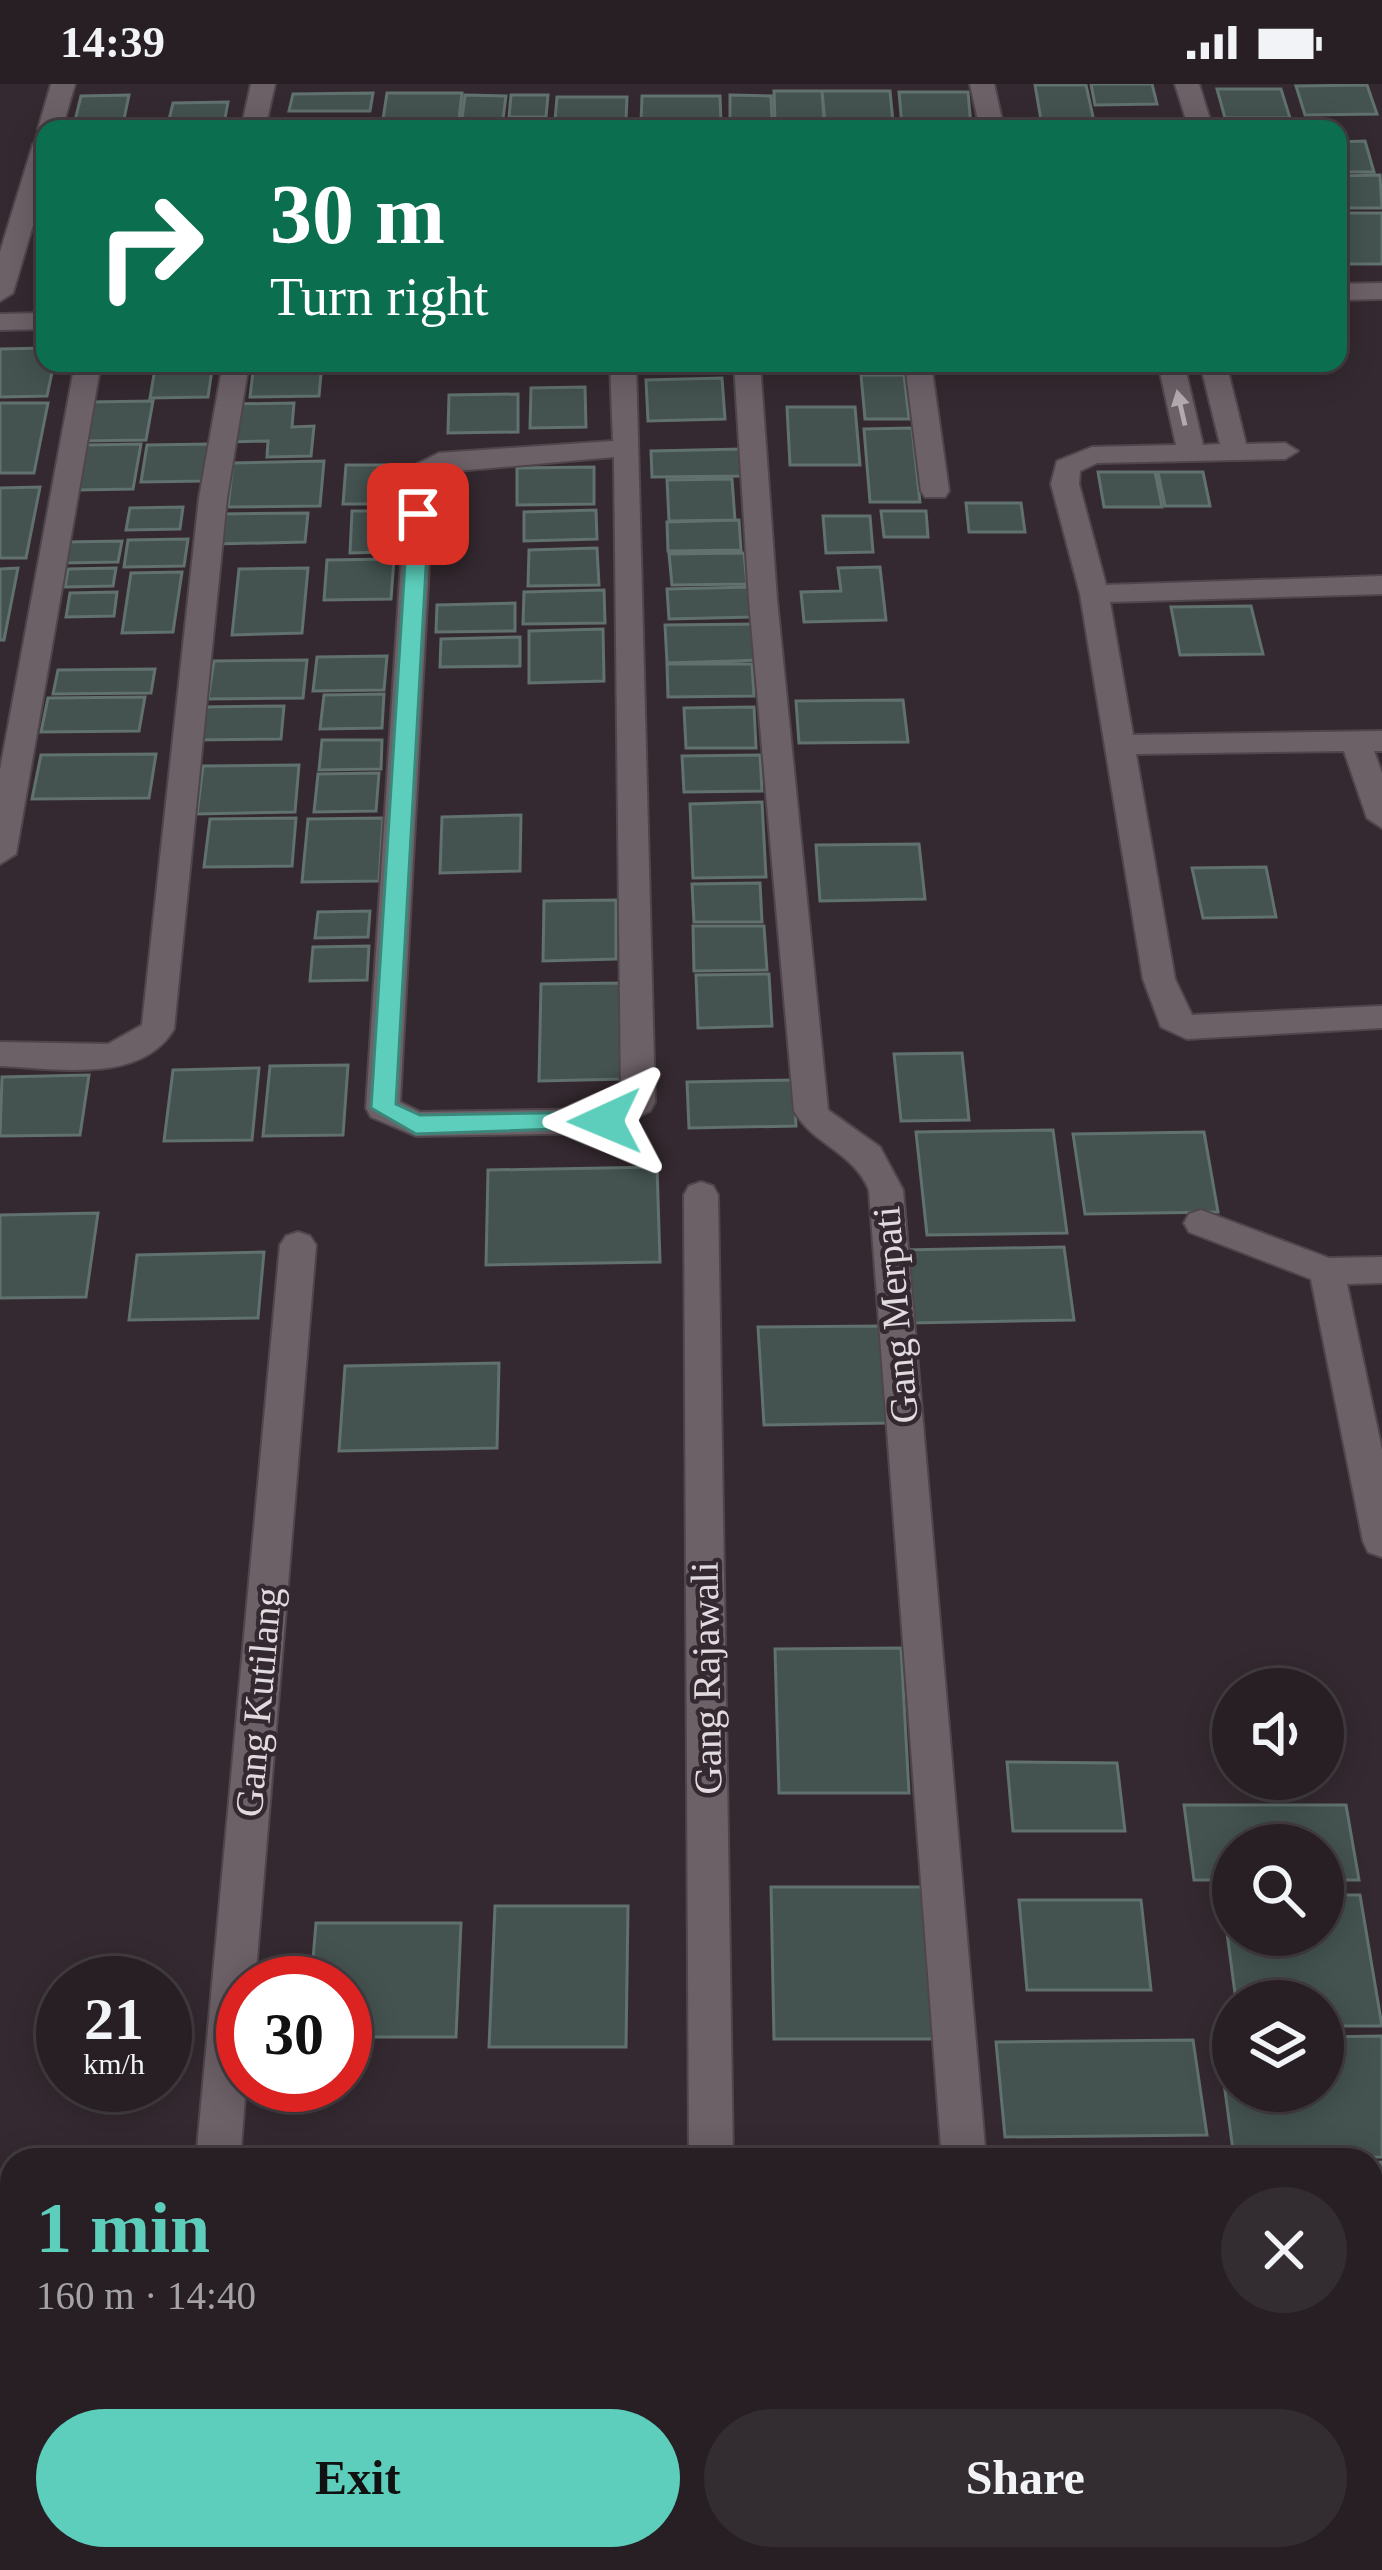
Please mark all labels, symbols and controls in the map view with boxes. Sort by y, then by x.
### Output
text: 14:39 [60,17,165,67]
icon: right [72,168,228,324]
text: 30 m [270,168,445,261]
text: Turn right [270,267,489,327]
one-way arrow [1171,389,1190,426]
pin [367,463,469,565]
icon: arrive [385,481,451,547]
position arrow [542,1058,668,1184]
street label: Gang Merpati [864,1204,927,1425]
street label: Gang Rajawali [682,1561,731,1795]
street label: Gang Kutilang [227,1585,290,1819]
map controls [1212,1668,1344,2112]
button: sound [1212,1668,1344,1800]
button: search [1212,1824,1344,1956]
speed limit sign: 30 [216,1956,372,2112]
button: layers [1212,1980,1344,2112]
text: 21 [84,1986,144,2052]
text: km/h [83,2047,145,2080]
button: close [1221,2187,1347,2313]
text: 1 min [36,2188,210,2268]
text: 160 m · 14:40 [36,2274,256,2317]
button: Exit [36,2409,680,2547]
button: Share [704,2409,1347,2547]

